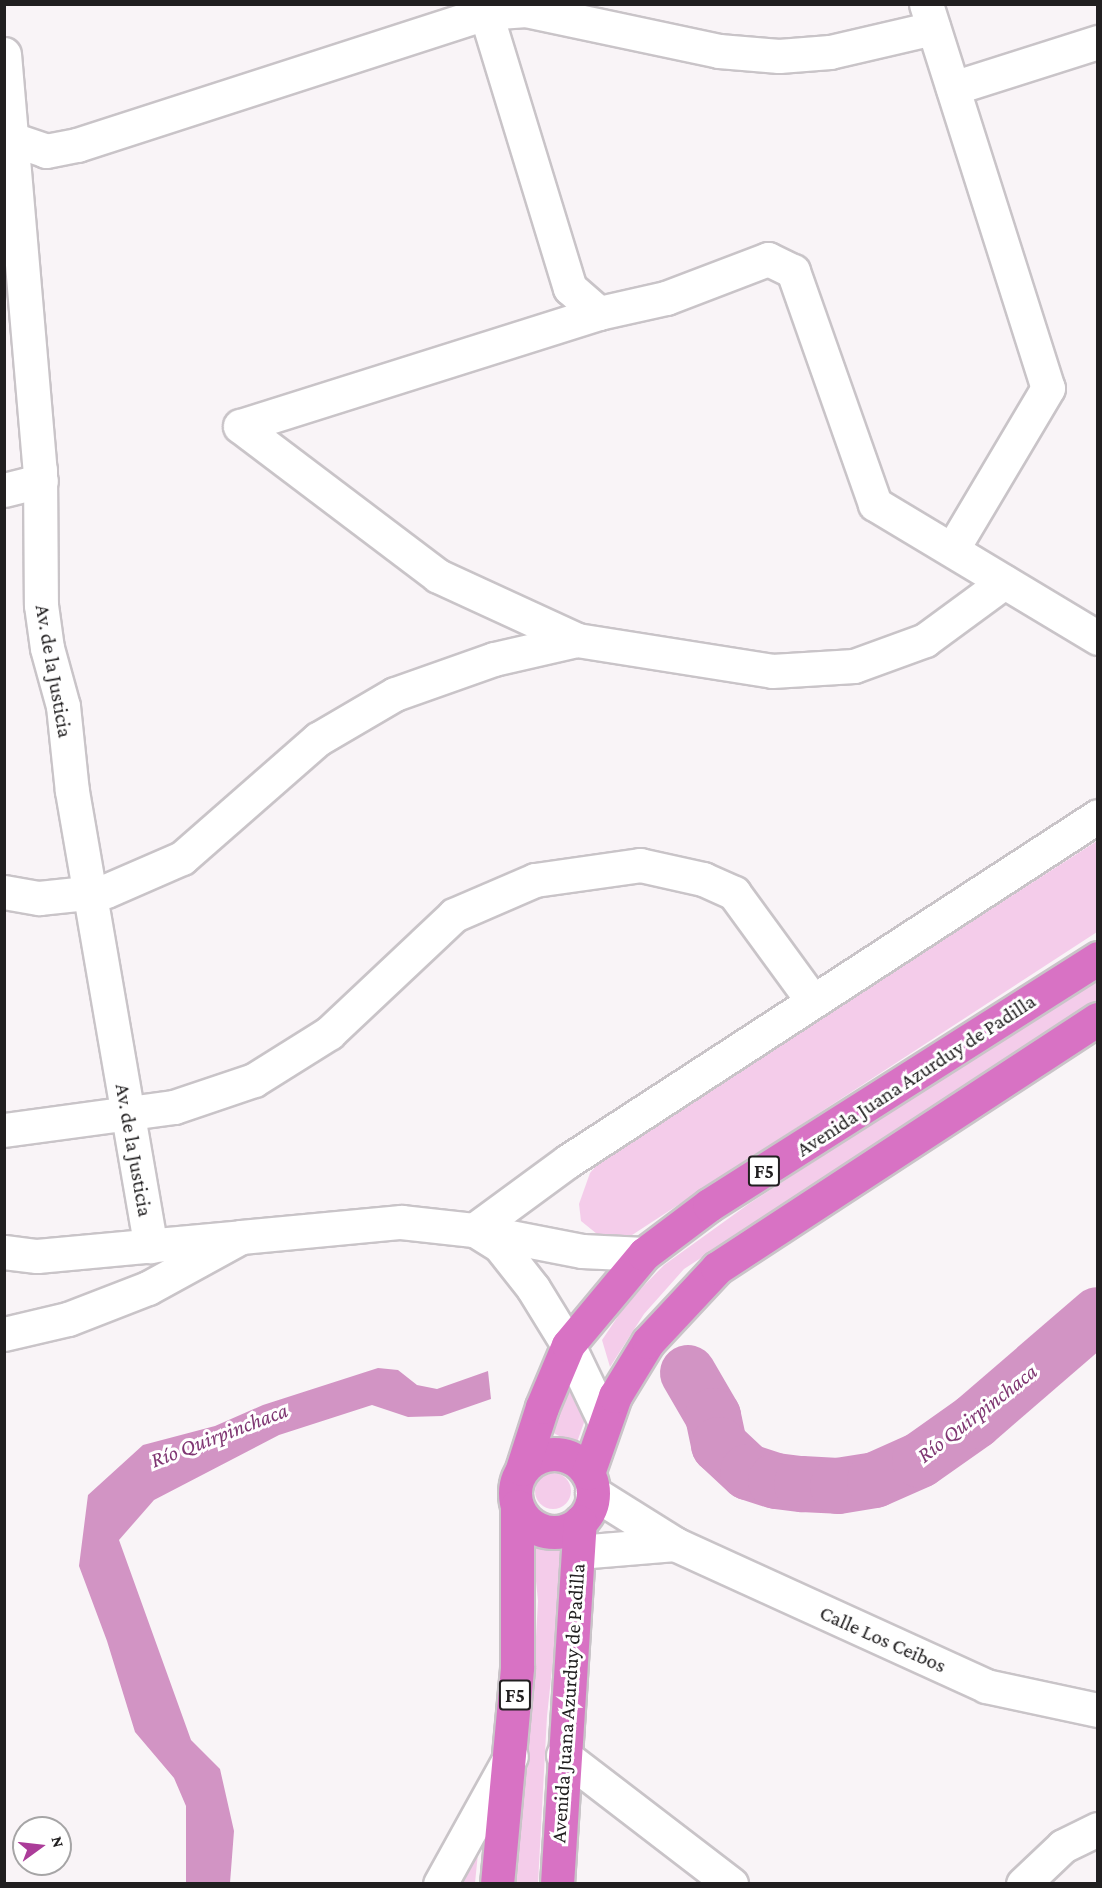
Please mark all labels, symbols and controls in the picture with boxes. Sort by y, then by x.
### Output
street label: Av. de la Justicia [30,603,78,739]
street label: Avenida Juana Azurduy de Padilla [792,988,1040,1162]
street label: Av. de la Justicia [110,1082,158,1218]
road number: F5 [748,1154,780,1188]
water label: Río Quirpinchaca [912,1358,1042,1468]
water label: Río Quirpinchaca [147,1397,291,1473]
street label: Avenida Juana Azurduy de Padilla [546,1562,590,1844]
street label: Calle Los Ceibos [816,1600,950,1678]
road number: F5 [498,1678,532,1712]
north arrow [12,1816,72,1876]
text: N [48,1834,68,1849]

